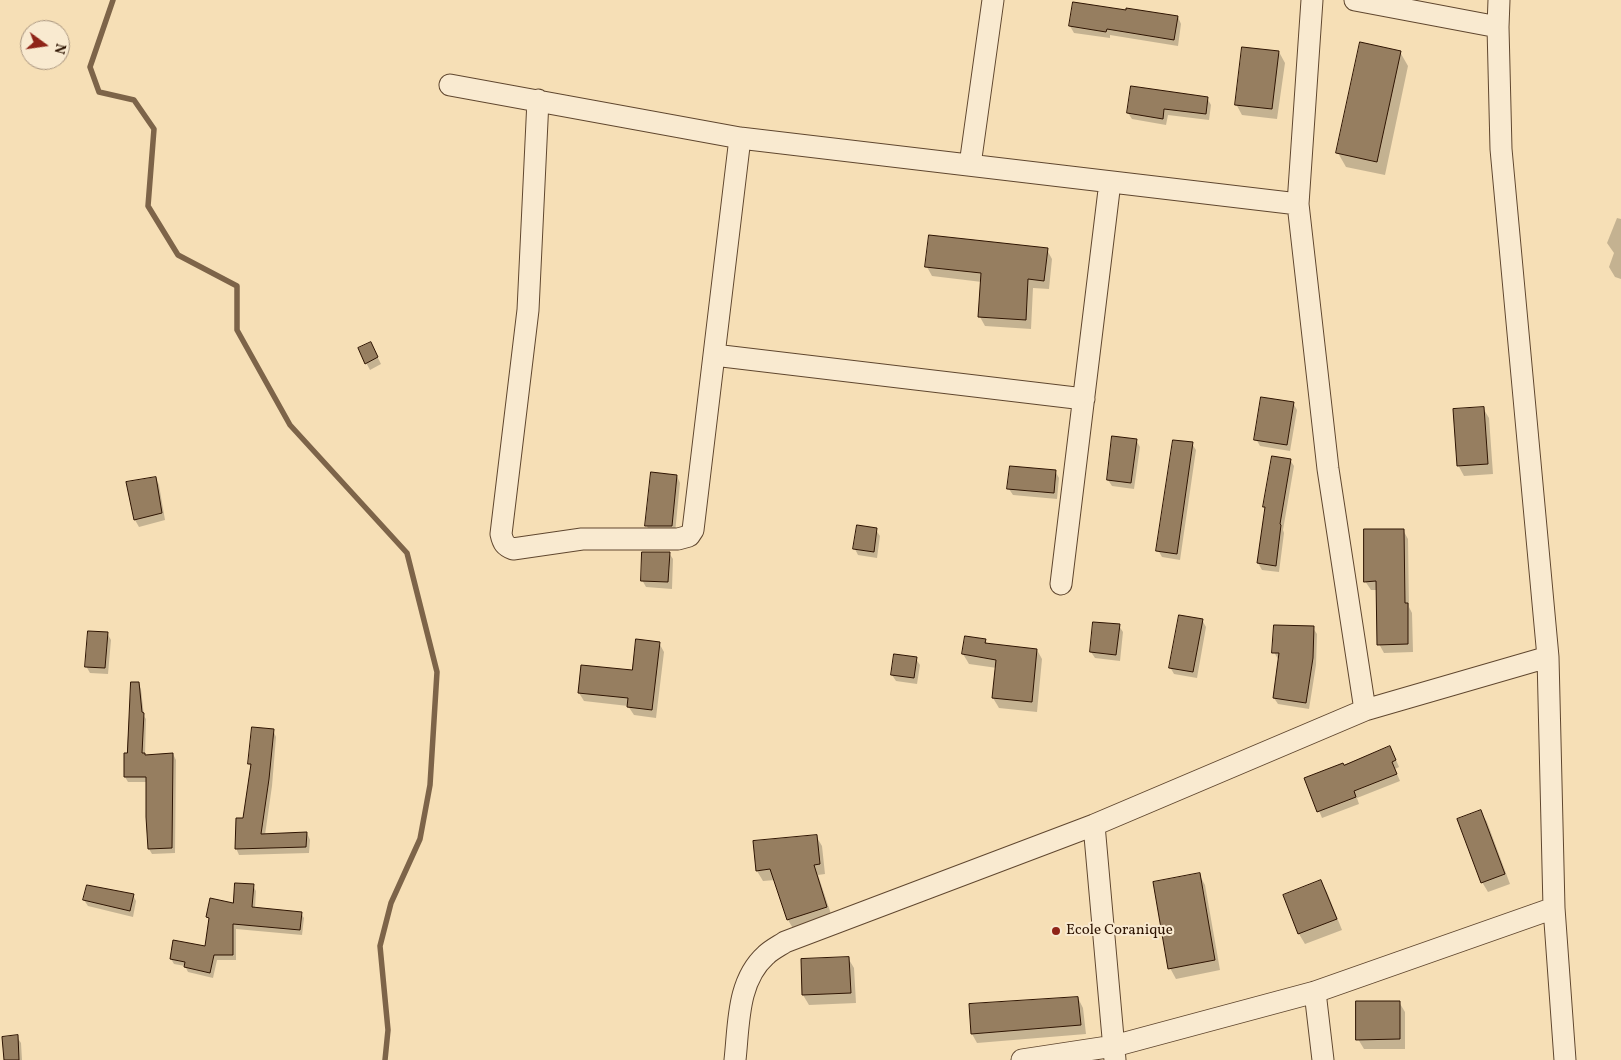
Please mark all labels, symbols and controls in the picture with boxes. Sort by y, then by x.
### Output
north arrow [20,20,70,70]
text: N [49,41,70,56]
place label: Ecole Coranique [1066,922,1173,940]
marker: Ecole Coranique [1050,925,1062,937]

